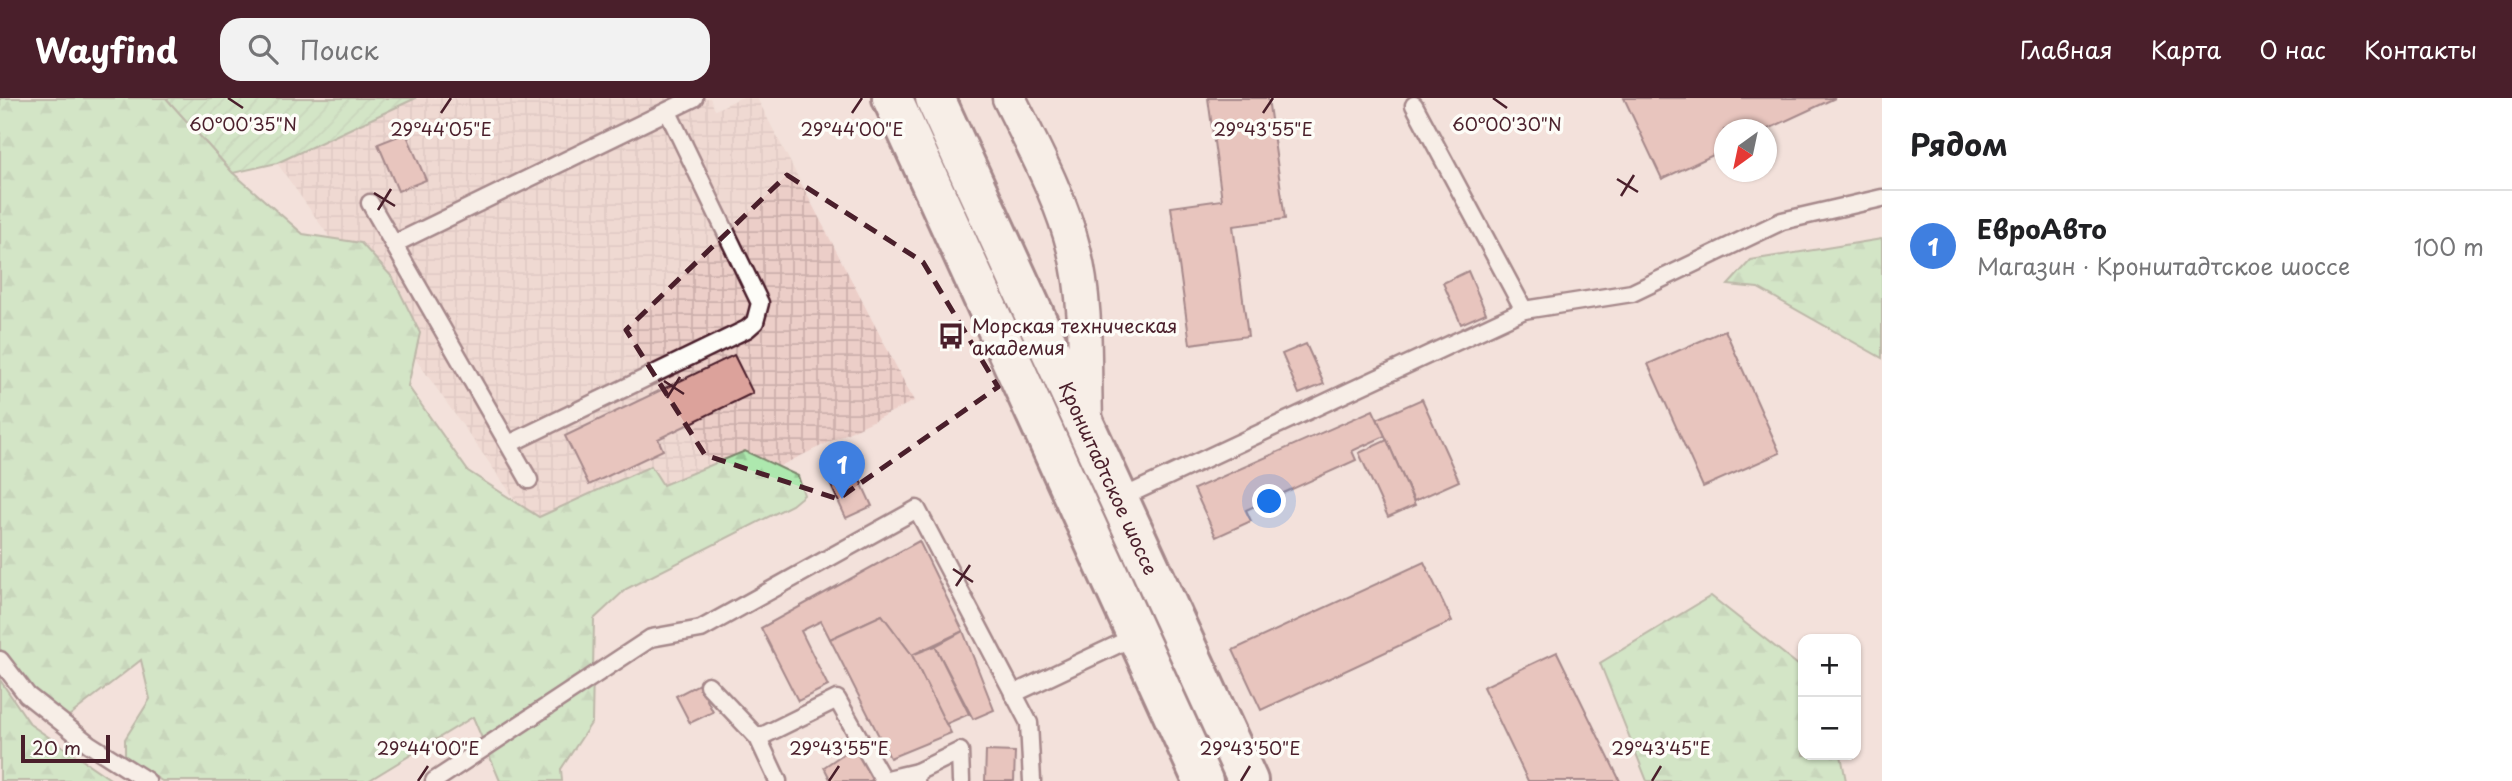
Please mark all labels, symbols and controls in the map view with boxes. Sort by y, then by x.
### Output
search box [220,18,710,81]
text: Wayfind [35,24,178,74]
icon: search [244,30,282,68]
text: Поиск [300,30,379,69]
text: Главная [2020,31,2113,67]
text: Карта [2151,31,2221,67]
text: О нас [2259,31,2326,67]
text: Контакты [2364,31,2477,67]
text: 60°00'35"N [189,110,297,137]
text: 60°00'30"N [1452,110,1562,137]
text: 29°44'05"E [390,115,492,142]
text: 29°44'00"E [800,115,904,142]
text: 29°43'55"E [1213,115,1313,142]
north arrow [1714,119,1777,182]
text: Рядом [1910,121,2008,166]
text: ЕвроАвто [1977,209,2107,248]
text: 1 [1928,229,1939,264]
text: 100 m [2414,229,2484,264]
text: Магазин · Кронштадтское шоссе [1977,248,2350,283]
place label: Морская техническая академия [972,311,1178,361]
bus stop icon: Морская техническая академия [936,321,966,351]
street label: Кронштадтское шоссе [1053,377,1166,579]
pin: 1 [819,441,865,499]
your location [1252,484,1286,518]
map controls [1798,634,1861,760]
button: + [1798,634,1861,697]
button: − [1798,697,1861,760]
scale bar [21,732,110,764]
text: 20 m [32,733,81,761]
text: 29°44'00"E [376,734,480,761]
text: 29°43'55"E [789,734,889,761]
text: 29°43'50"E [1199,734,1301,761]
text: 29°43'45"E [1611,734,1711,761]

